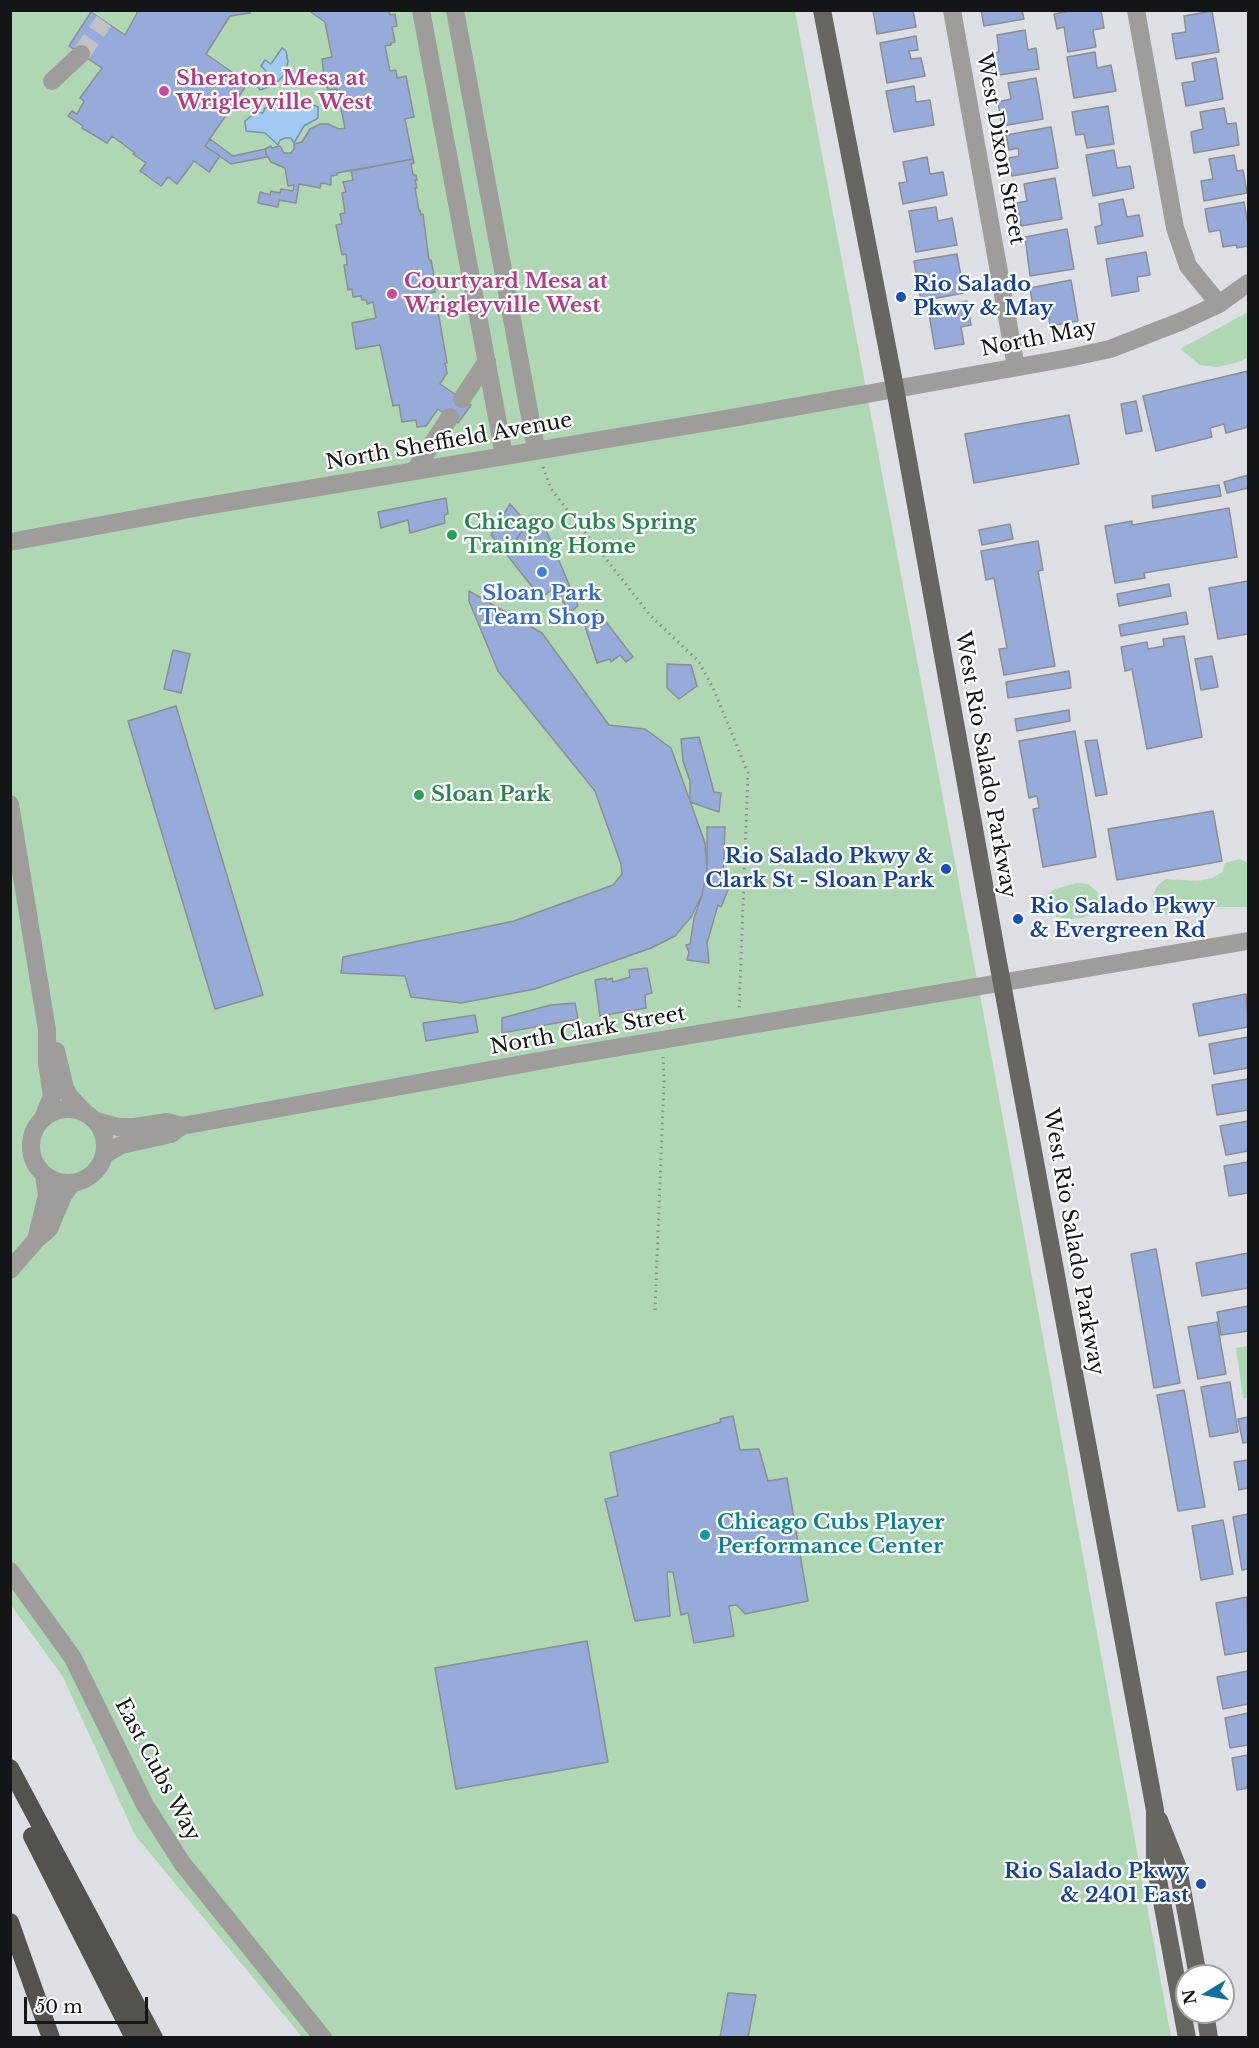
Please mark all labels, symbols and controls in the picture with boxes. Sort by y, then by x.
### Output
street label: West Dixon Street [971,51,1029,247]
place label: Sheraton Mesa at Wrigleyville West [176,66,372,116]
marker: Sheraton Mesa at Wrigleyville West [157,84,171,98]
place label: Courtyard Mesa at Wrigleyville West [404,269,608,319]
place label: Rio Salado Pkwy & May [913,272,1053,322]
marker: Courtyard Mesa at Wrigleyville West [385,287,399,301]
marker: Rio Salado Pkwy & May [894,290,908,304]
street label: North May [979,315,1099,363]
street label: North Sheffield Avenue [324,408,574,476]
place label: Chicago Cubs Spring Training Home [464,510,696,560]
marker: Chicago Cubs Spring Training Home [445,528,459,542]
marker: Sloan Park Team Shop [535,565,549,579]
place label: Sloan Park Team Shop [479,581,605,631]
street label: West Rio Salado Parkway [949,630,1021,900]
place label: Sloan Park [431,782,550,808]
marker: Sloan Park [412,788,426,802]
place label: Rio Salado Pkwy & Clark St - Sloan Park [705,844,934,894]
marker: Rio Salado Pkwy & Clark St - Sloan Park [939,862,953,876]
place label: Rio Salado Pkwy & Evergreen Rd [1030,894,1215,944]
marker: Rio Salado Pkwy & Evergreen Rd [1011,912,1025,926]
street label: North Clark Street [488,1001,688,1061]
street label: West Rio Salado Parkway [1037,1107,1109,1377]
place label: Chicago Cubs Player Performance Center [717,1510,945,1560]
marker: Chicago Cubs Player Performance Center [698,1528,712,1542]
street label: East Cubs Way [109,1694,205,1846]
place label: Rio Salado Pkwy & 2401 East [1004,1859,1189,1909]
marker: Rio Salado Pkwy & 2401 East [1194,1877,1208,1891]
north arrow [1175,1964,1235,2024]
scale bar [27,1985,152,2023]
text: N [1178,1988,1200,2006]
text: 50 m [35,1996,83,2018]

